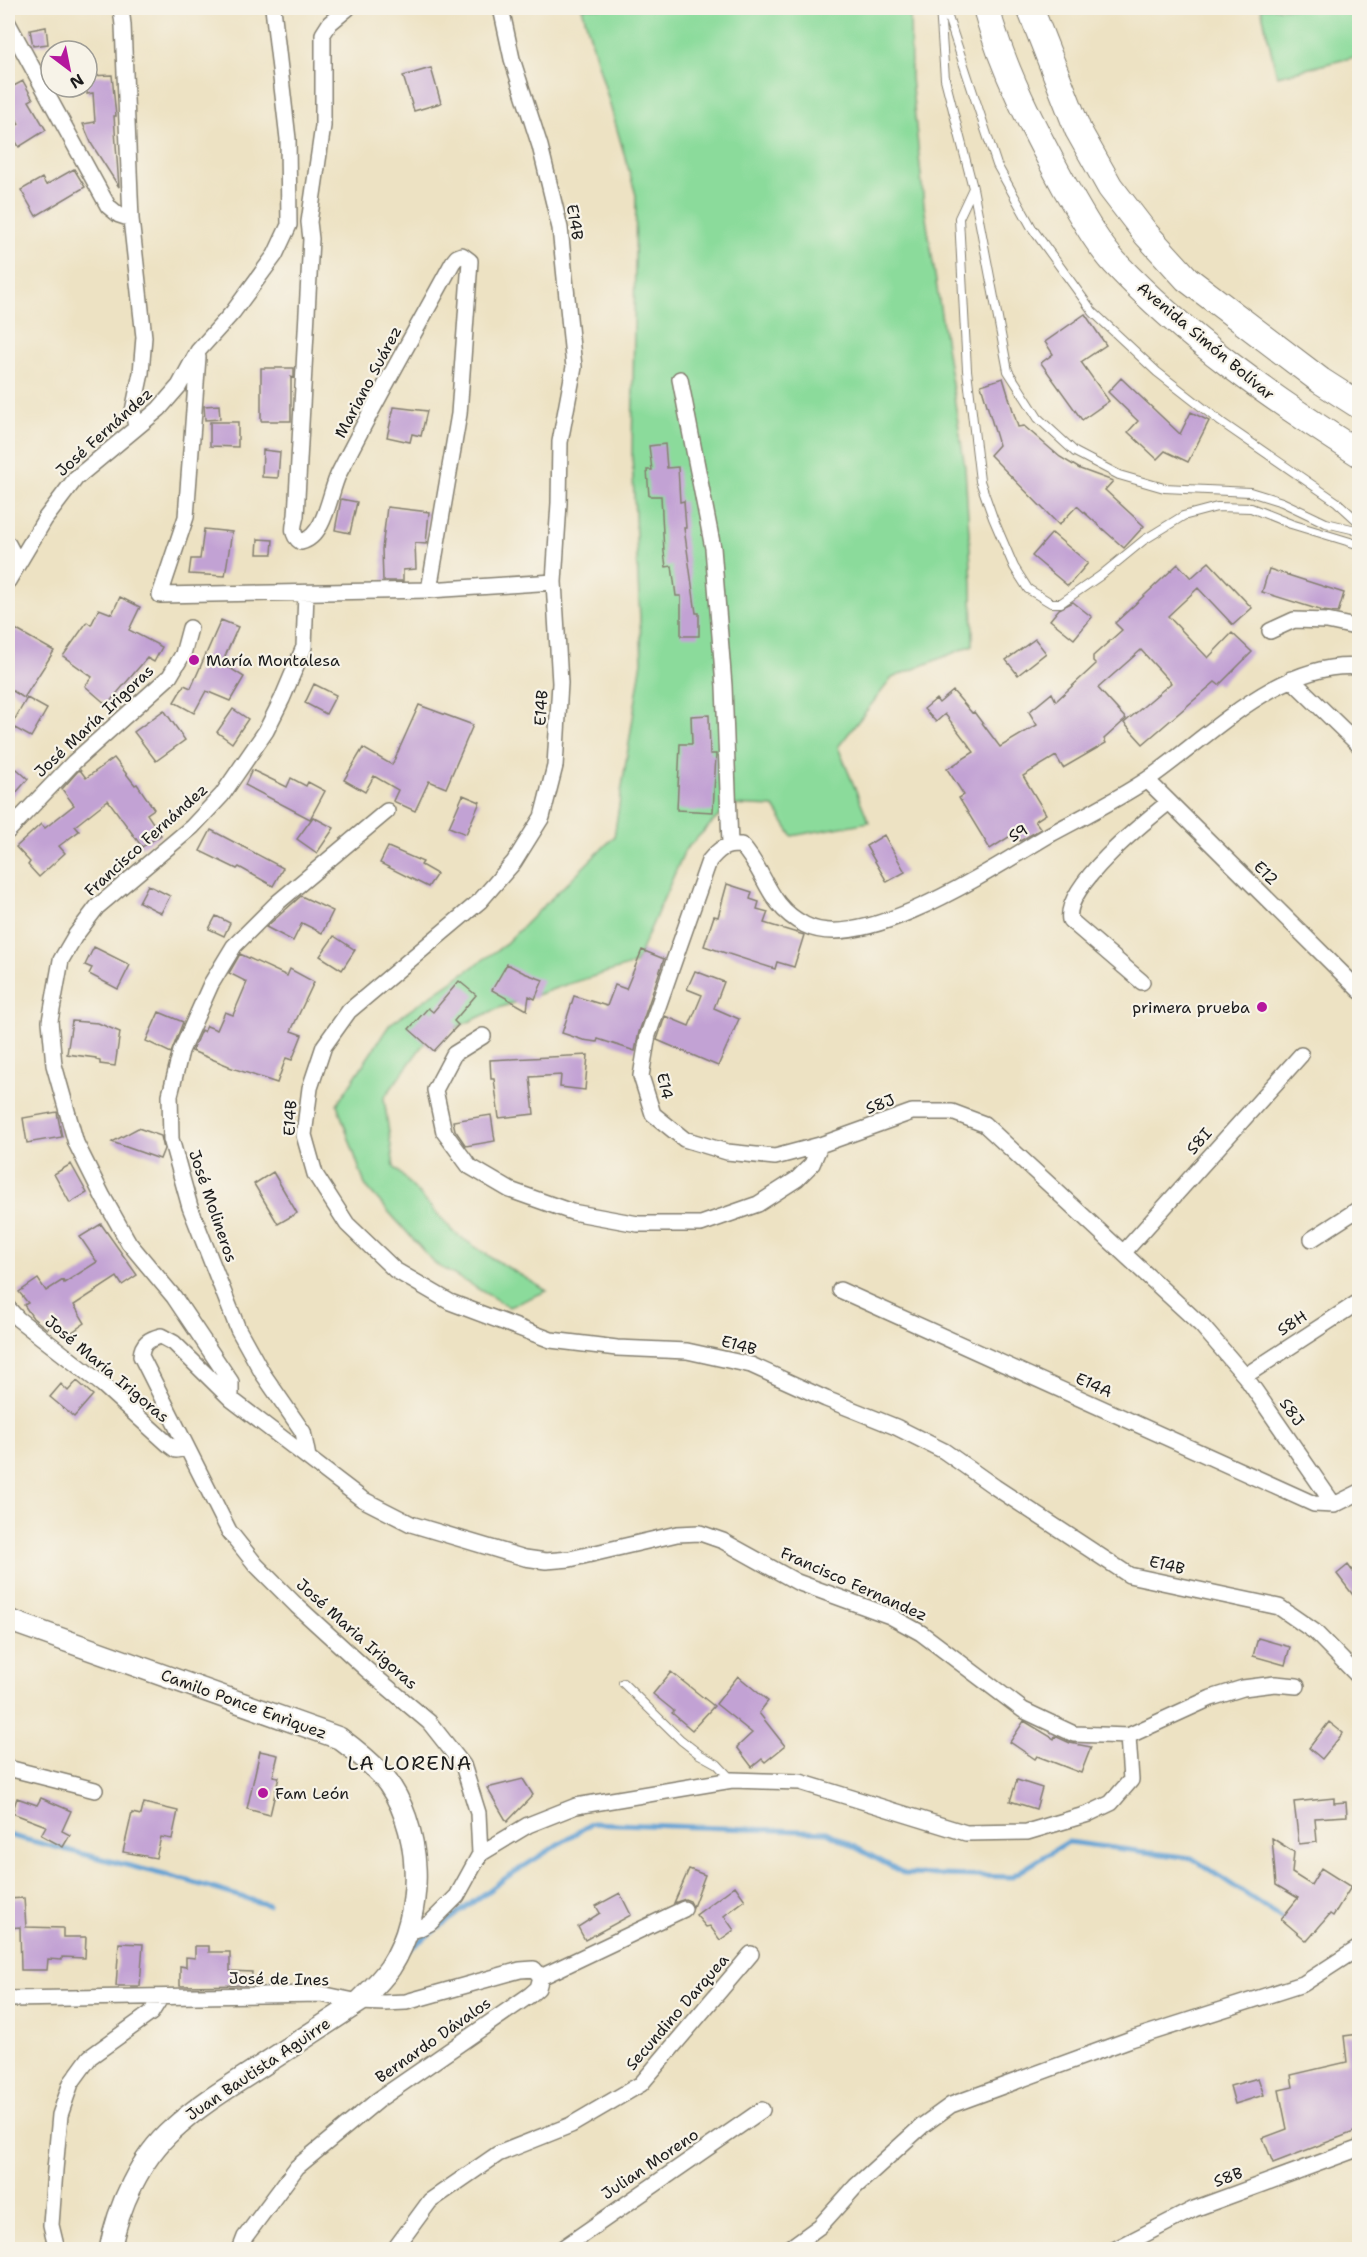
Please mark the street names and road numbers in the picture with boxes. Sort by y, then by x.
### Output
street label: E14B [562,202,588,242]
street label: Avenida Simón Bolívar [1133,277,1279,405]
street label: Mariano Suárez [330,323,406,441]
street label: José Fernández [51,383,157,481]
street label: José María Irigoras [30,660,158,782]
street label: E14B [529,689,553,727]
street label: Francisco Fernández [80,779,212,901]
street label: S9 [1004,819,1032,847]
street label: E12 [1249,856,1283,890]
street label: E14 [652,1071,678,1101]
street label: S8J [862,1089,898,1119]
street label: E14B [279,1099,301,1137]
street label: S8I [1182,1123,1217,1159]
street label: José Molineros [184,1147,242,1265]
street label: S8H [1273,1306,1311,1340]
street label: José María Irigoras [40,1311,174,1427]
street label: E14B [719,1330,759,1360]
street label: E14A [1072,1368,1116,1402]
street label: S8J [1275,1394,1309,1430]
street label: Francisco Fernandez [777,1542,931,1626]
street label: E14B [1147,1551,1187,1579]
street label: José Maria Irigoras [292,1574,422,1694]
street label: Camilo Ponce Enrìquez [158,1664,330,1744]
street label: Secundino Darquea [621,1950,733,2074]
street label: José de Ines [229,1968,330,1990]
street label: Bernardo Dávalos [371,1992,495,2088]
street label: Juan Bautista Aguirre [182,2013,334,2125]
street label: Julian Moreno [597,2124,703,2204]
street label: S8B [1211,2162,1245,2192]

